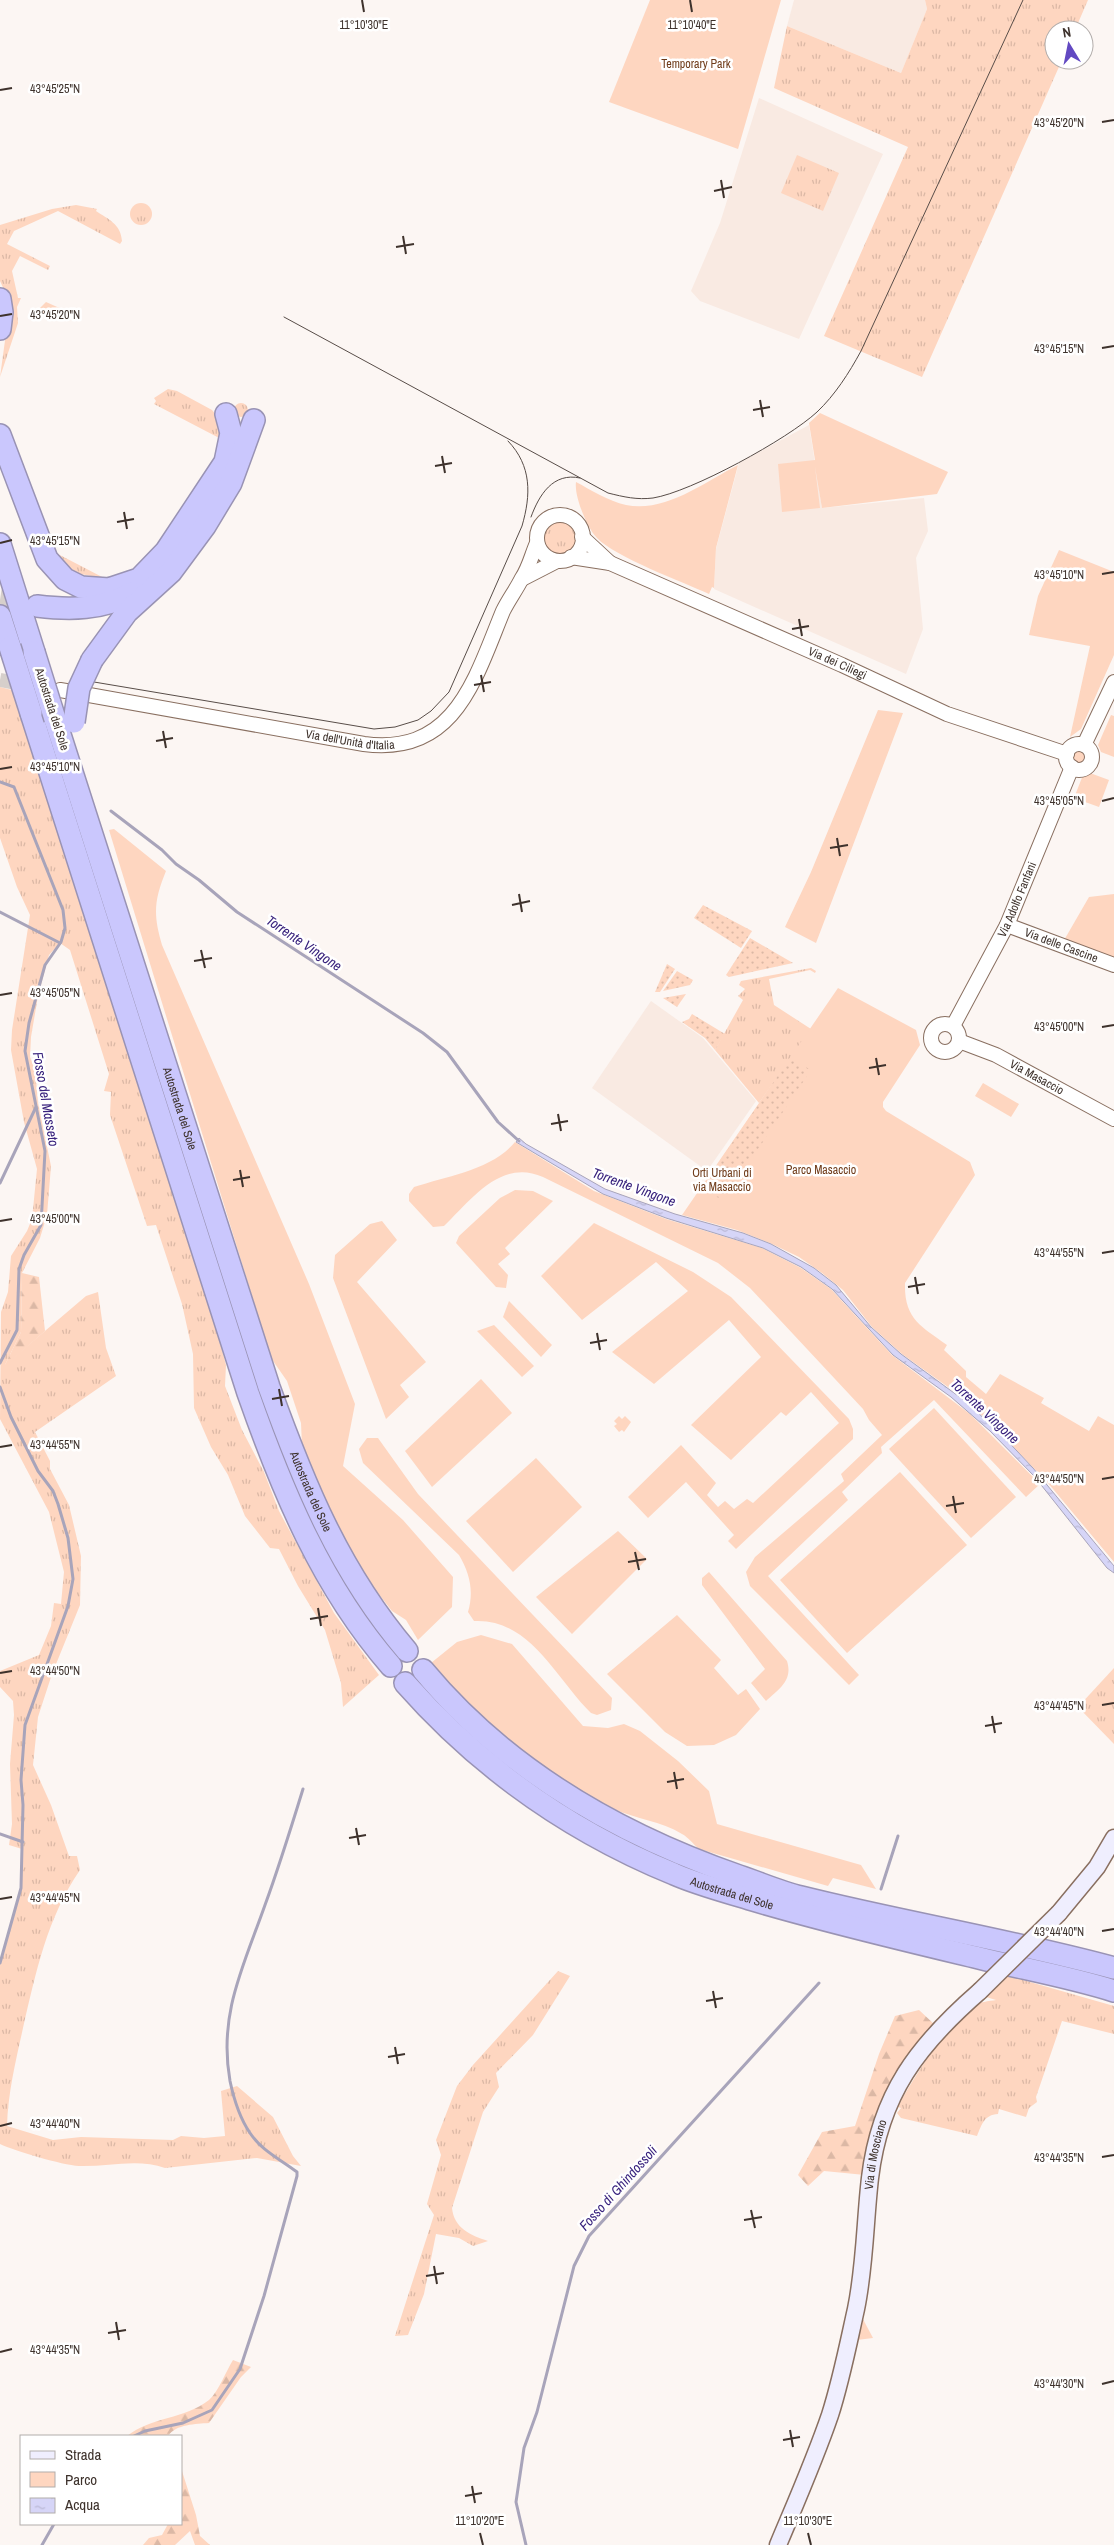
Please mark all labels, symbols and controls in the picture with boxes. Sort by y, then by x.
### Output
text: 11°10'30"E [340,17,388,33]
text: 11°10'40"E [668,17,716,33]
north arrow [1044,20,1094,70]
text: N [1061,23,1072,42]
park label: Temporary Park [661,56,731,72]
text: 43°45'25"N [30,81,80,97]
text: 43°45'20"N [1034,115,1084,131]
text: 43°45'20"N [30,307,80,323]
text: 43°45'15"N [1034,341,1084,357]
text: 43°45'15"N [30,533,80,549]
text: 43°45'10"N [1034,567,1084,583]
street label: Via dei Ciliegi [806,643,869,683]
street label: Autostrada del Sole [31,665,73,752]
street label: Via dell'Unità d'Italia [304,726,396,753]
text: 43°45'10"N [30,759,80,775]
text: 43°45'05"N [1034,793,1084,809]
street label: Via Adolfo Fanfani [994,859,1040,940]
water label: Torrente Vingone [263,911,345,975]
street label: Via delle Cascine [1022,924,1100,966]
text: 43°45'05"N [30,985,80,1001]
text: 43°45'00"N [1034,1019,1084,1035]
water label: Fosso del Masseto [29,1050,63,1148]
street label: Via Masaccio [1007,1056,1067,1098]
street label: Autostrada del Sole [159,1064,201,1152]
park label: Parco Masaccio [786,1162,856,1178]
water label: Torrente Vingone [590,1164,678,1210]
park label: Orti Urbani di via Masaccio [692,1165,752,1195]
text: 43°45'00"N [30,1211,80,1227]
text: 43°44'55"N [1034,1245,1084,1261]
water label: Torrente Vingone [947,1375,1023,1447]
text: 43°44'55"N [30,1437,80,1453]
street label: Autostrada del Sole [286,1448,335,1534]
text: 43°44'50"N [1034,1471,1084,1487]
text: 43°44'50"N [30,1663,80,1679]
text: 43°44'45"N [1034,1698,1084,1714]
street label: Autostrada del Sole [687,1873,775,1914]
text: 43°44'45"N [30,1890,80,1906]
text: 43°44'40"N [1034,1924,1084,1940]
text: 43°44'40"N [30,2116,80,2132]
street label: Via di Mosciano [861,2117,891,2190]
water label: Fosso di Ghindossoli [575,2141,661,2234]
text: 43°44'35"N [1034,2150,1084,2166]
text: 43°44'35"N [30,2342,80,2358]
text: 43°44'30"N [1034,2376,1084,2392]
legend [20,2435,182,2525]
text: Strada [65,2444,101,2465]
text: Parco [65,2469,97,2490]
text: Acqua [64,2494,100,2515]
text: 11°10'20"E [456,2513,504,2529]
text: 11°10'30"E [784,2513,832,2529]

